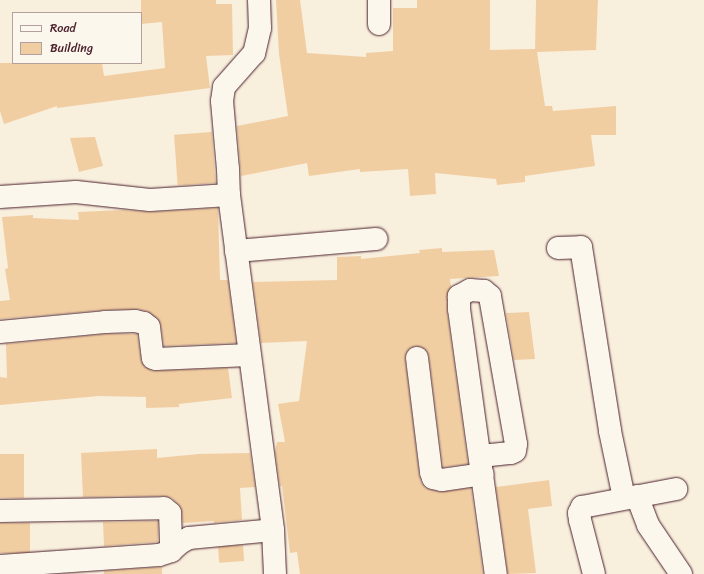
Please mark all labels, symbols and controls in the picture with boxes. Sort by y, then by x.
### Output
legend [12,12,142,64]
text: Road [50,17,76,39]
text: Building [50,37,93,59]

